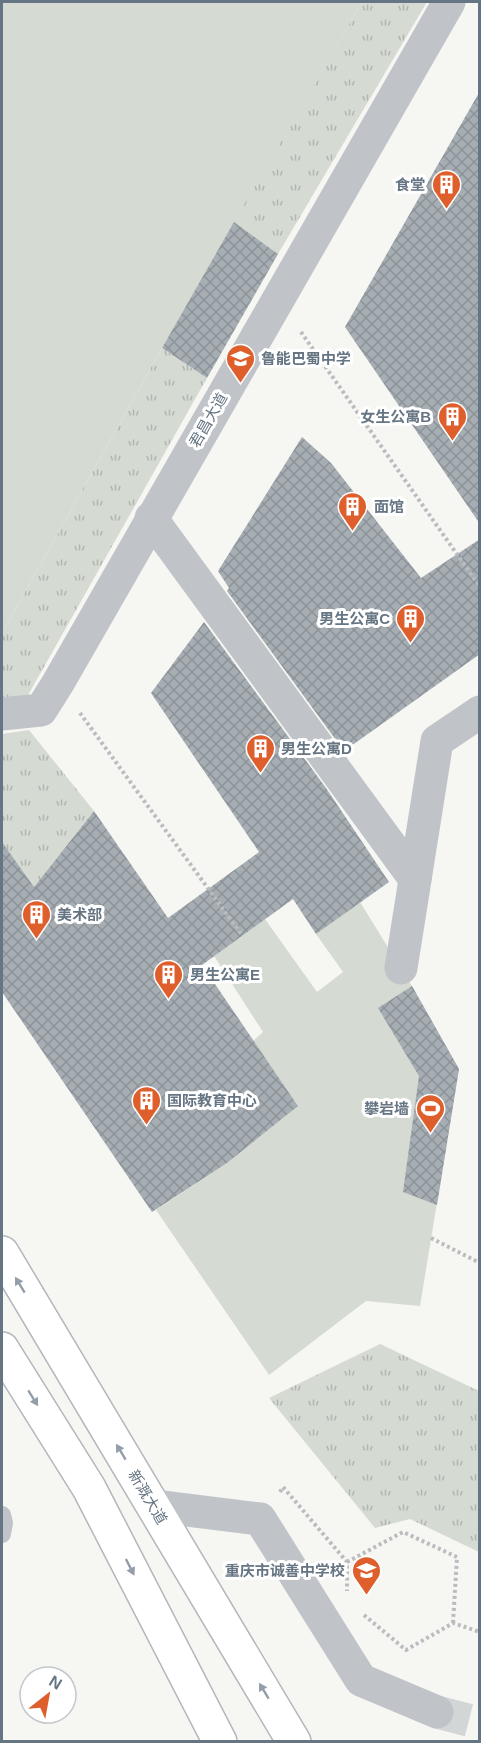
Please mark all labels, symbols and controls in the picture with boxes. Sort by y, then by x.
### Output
building icon: 食堂 [430,168,462,210]
place label: 食堂 [395,176,425,193]
school or university icon: 鲁能巴蜀中学 [224,342,256,384]
place label: 鲁能巴蜀中学 [261,350,351,367]
street label: 君昌大道 [186,390,230,450]
building icon: 女生公寓B [436,400,468,442]
place label: 女生公寓B [360,408,431,425]
building icon: 面馆 [337,490,369,532]
place label: 面馆 [374,498,404,515]
building icon: 男生公寓C [395,602,427,644]
place label: 男生公寓C [319,610,390,627]
building icon: 男生公寓D [244,732,276,774]
place label: 男生公寓D [281,740,352,757]
building icon: 美术部 [20,898,52,940]
place label: 美术部 [57,906,102,923]
building icon: 男生公寓E [153,958,185,1000]
place label: 男生公寓E [190,966,260,983]
building icon: 国际教育中心 [130,1084,162,1126]
place label: 国际教育中心 [167,1092,257,1109]
sports icon: 攀岩墙 [414,1092,446,1134]
place label: 攀岩墙 [364,1100,409,1117]
one-way arrow [15,1277,26,1293]
one-way arrow [27,1390,38,1406]
one-way arrow [116,1443,127,1460]
street label: 新溉大道 [125,1467,171,1527]
school or university icon: 重庆市诚善中学校 [350,1554,382,1596]
one-way arrow [124,1558,134,1576]
place label: 重庆市诚善中学校 [225,1562,345,1579]
north arrow [18,1665,78,1725]
text: N [46,1672,65,1693]
one-way arrow [259,1682,269,1699]

